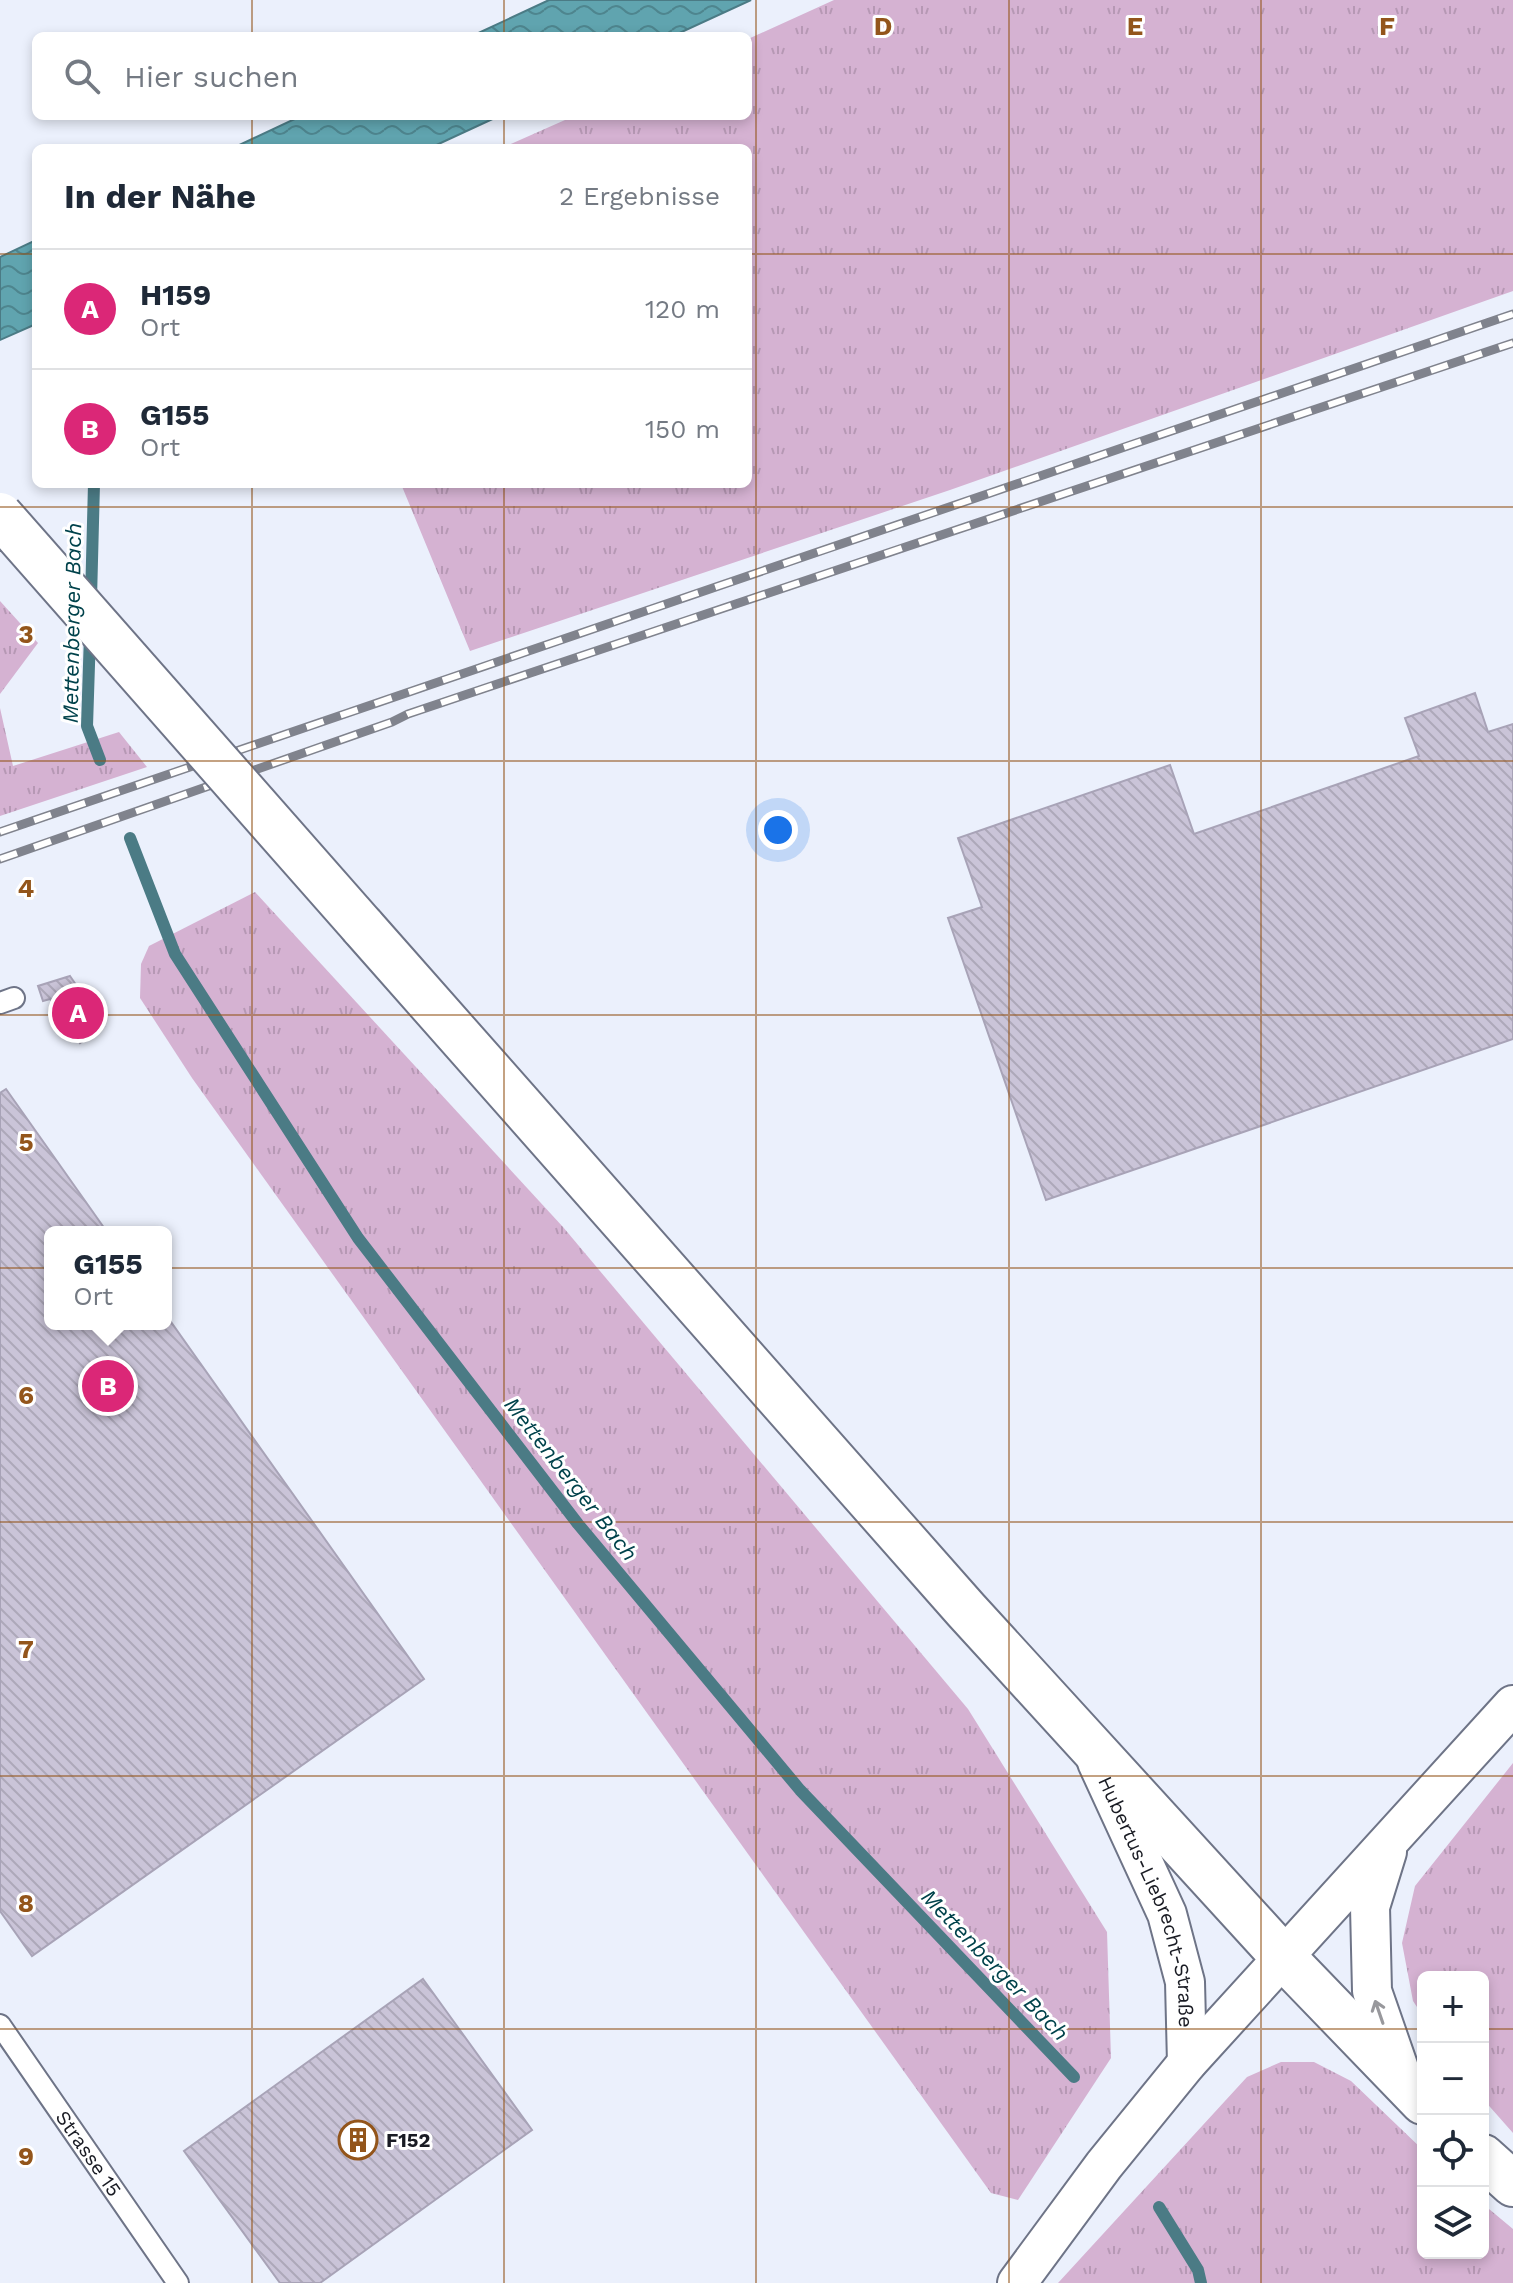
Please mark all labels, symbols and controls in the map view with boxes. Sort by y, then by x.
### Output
text: D [874,11,892,41]
text: E [1127,11,1143,41]
text: F [1379,11,1395,41]
search box [32,32,752,120]
icon: search [60,54,104,98]
text: Hier suchen [124,59,299,94]
text: In der Nähe [64,176,256,216]
text: 2 Ergebnisse [559,181,720,211]
text: H159 [140,277,211,312]
text: A [81,294,99,324]
text: 120 m [645,294,720,324]
text: Ort [140,312,180,342]
text: G155 [140,397,210,432]
text: B [81,414,99,444]
text: 150 m [645,414,720,444]
text: Ort [140,432,180,462]
water label: Mettenberger Bach [58,523,86,723]
text: 3 [18,619,34,649]
your location [758,810,798,850]
text: 4 [18,873,35,903]
pin: A [52,983,104,1043]
text: 5 [18,1127,34,1157]
popup [44,1226,172,1330]
text: G155 [73,1246,143,1281]
text: Ort [73,1281,113,1311]
pin: B [82,1356,134,1416]
text: 6 [18,1380,34,1410]
water label: Mettenberger Bach [499,1392,643,1566]
text: 7 [18,1634,34,1664]
street label: Hubertus-Liebrecht-Straße [1093,1772,1198,2028]
water label: Mettenberger Bach [916,1884,1074,2046]
text: 8 [18,1888,34,1918]
map controls [1417,1971,1489,2259]
button: + [1417,1971,1489,2043]
one-way arrow [1371,1999,1386,2024]
button: − [1417,2043,1489,2115]
street label: Strasse 15 [51,2106,127,2201]
button: locate [1417,2115,1489,2187]
building icon: F152 [337,2119,379,2161]
place label: F152 [386,2128,431,2152]
text: 9 [18,2141,34,2171]
button: layers [1417,2187,1489,2259]

